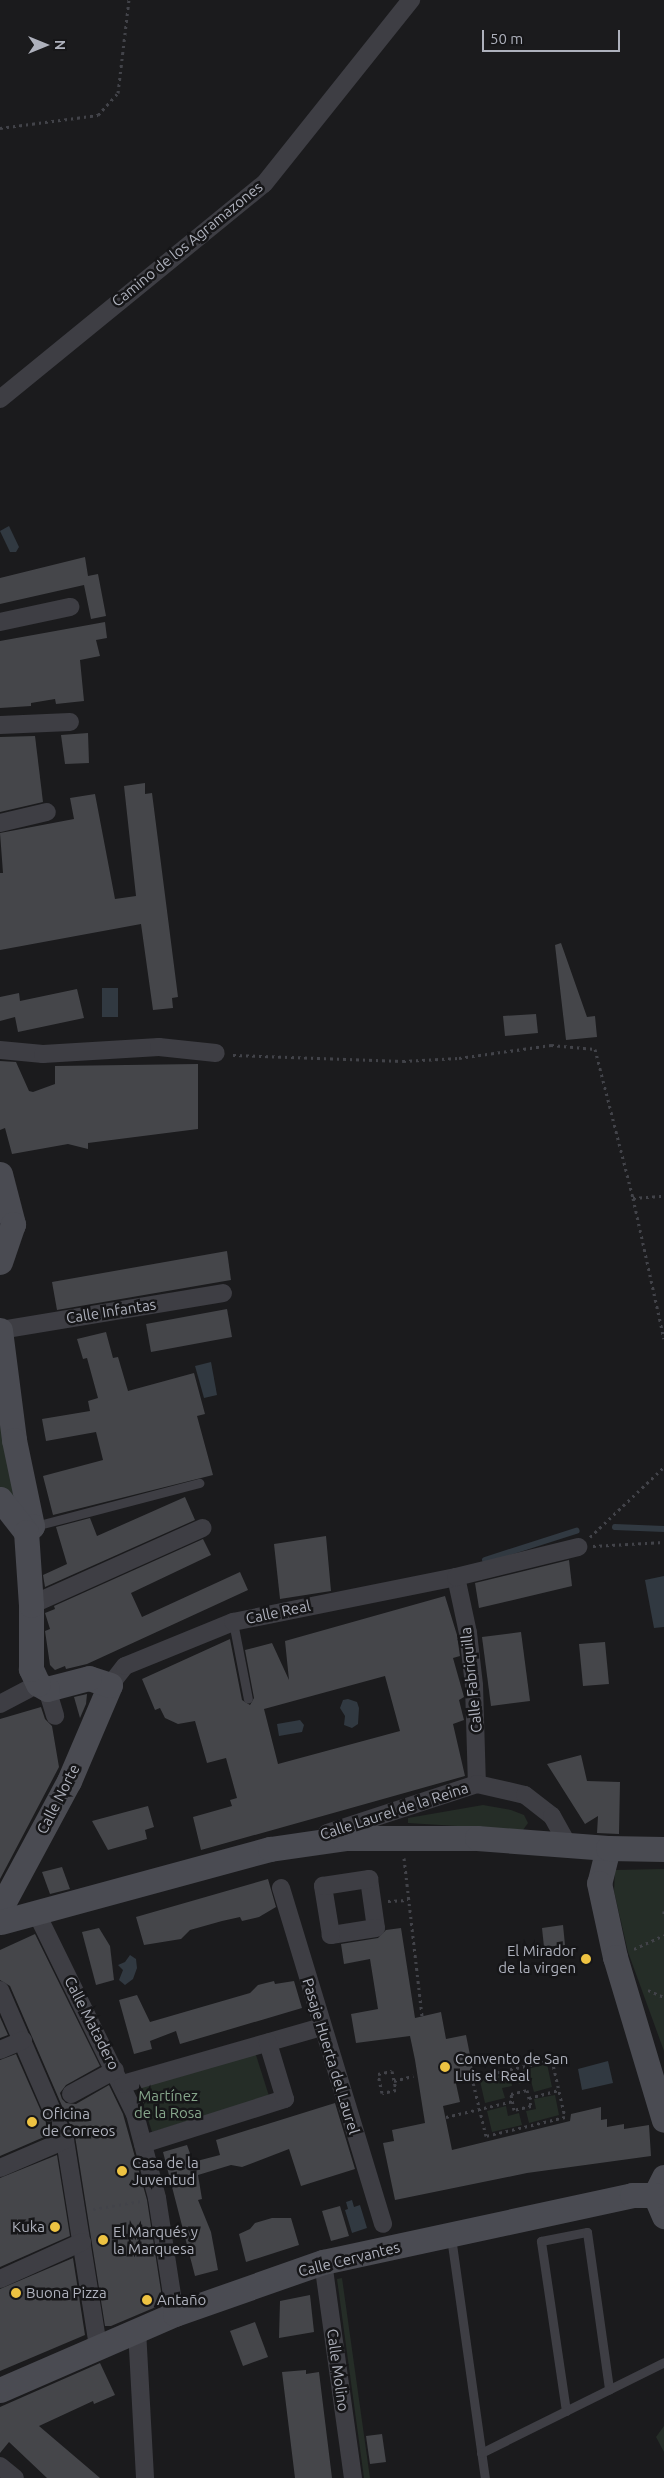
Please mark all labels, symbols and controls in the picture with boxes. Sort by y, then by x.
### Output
north arrow [20,20,70,70]
scale bar [484,20,622,52]
text: 50 m [490,30,523,47]
text: N [52,40,68,50]
street label: Camino de los Agramazones [108,178,266,310]
street label: Calle Infantas [65,1295,157,1327]
street label: Calle Real [244,1596,312,1628]
street label: Calle Fabriquilla [456,1626,486,1734]
street label: Calle Norte [33,1761,83,1837]
street label: Calle Laurel de la Reina [318,1779,470,1843]
place label: El Mirador de la virgen [498,1941,576,1976]
marker: El Mirador de la virgen [580,1953,592,1965]
street label: Calle Matadero [61,1973,123,2073]
street label: Pasaje Huerta del Laurel [299,1976,363,2136]
place label: Convento de San Luis el Real [455,2049,568,2084]
marker: Convento de San Luis el Real [439,2061,451,2073]
park label: Martínez de la Rosa [134,2086,202,2121]
place label: Oficina de Correos [42,2104,115,2139]
marker: Oficina de Correos [26,2116,38,2128]
place label: Casa de la Juventud [132,2153,199,2188]
marker: Casa de la Juventud [116,2165,128,2177]
place label: Kuka [12,2218,45,2236]
marker: Kuka [49,2221,61,2233]
place label: El Marqués y la Marquesa [113,2222,198,2257]
marker: El Marqués y la Marquesa [97,2234,109,2246]
street label: Calle Cervantes [296,2238,402,2280]
place label: Buona Pizza [26,2284,107,2302]
marker: Buona Pizza [10,2287,22,2299]
place label: Antaño [157,2291,206,2309]
marker: Antaño [141,2294,153,2306]
street label: Calle Molino [323,2328,353,2412]

